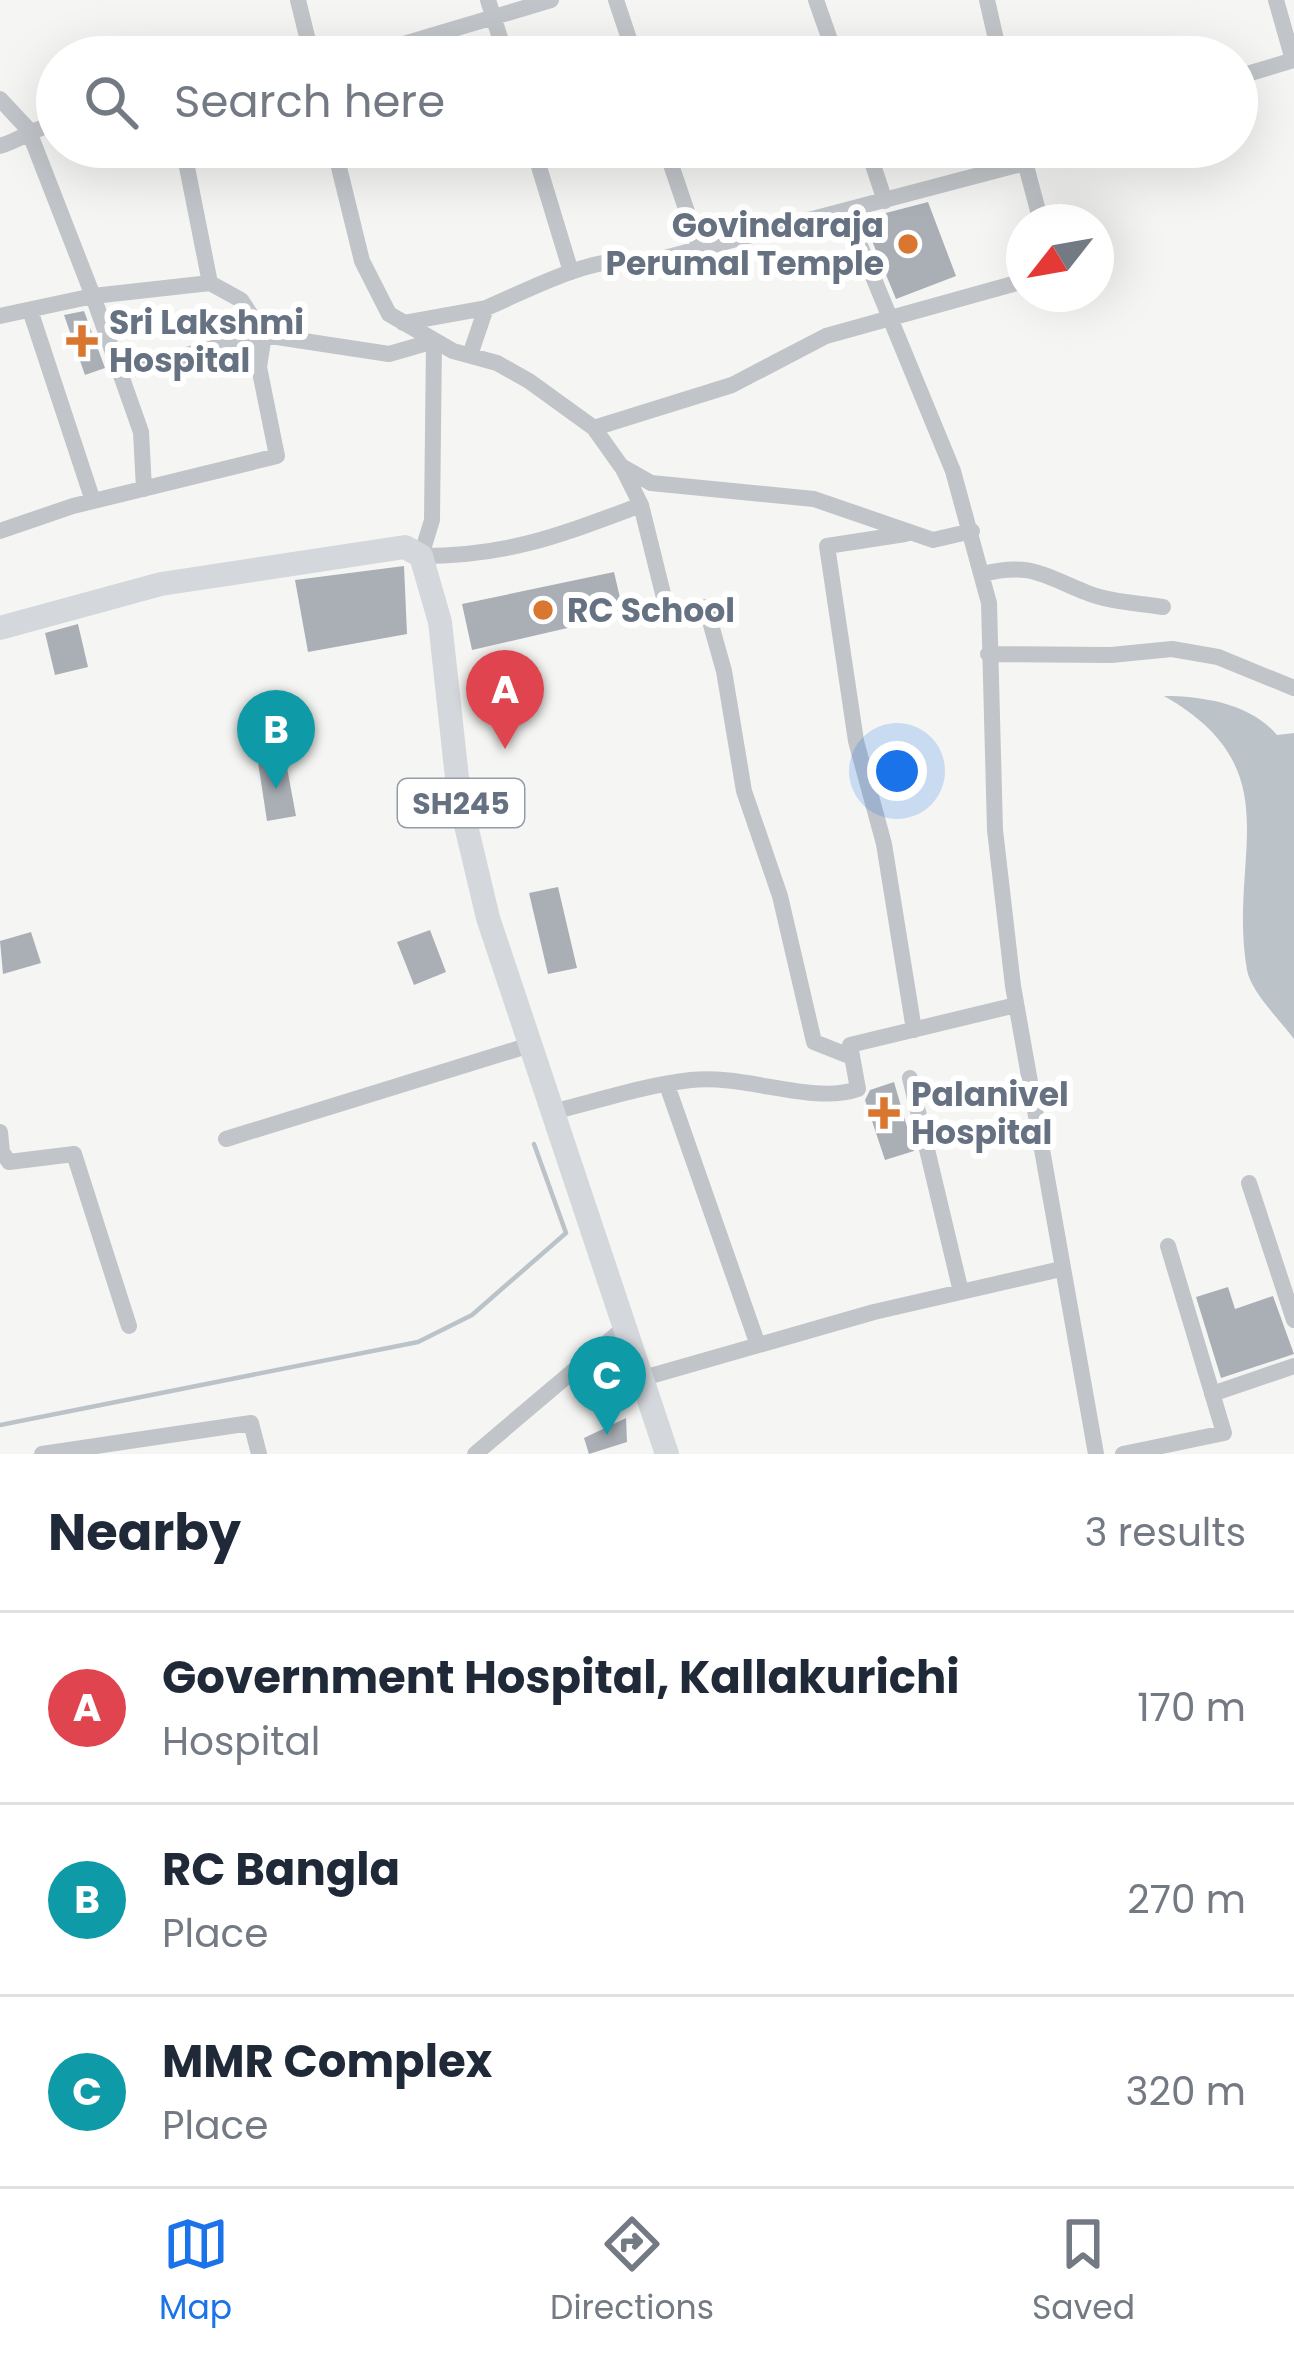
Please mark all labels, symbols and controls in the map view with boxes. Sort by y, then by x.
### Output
search box [36,36,1258,168]
icon: search [78,69,144,135]
text: Search here [174,70,445,133]
place label: Govindaraja Perumal Temple [605,202,884,287]
north arrow [1006,204,1114,312]
marker: Govindaraja Perumal Temple [895,231,921,257]
place label: Sri Lakshmi Hospital [109,299,304,384]
marker: Sri Lakshmi Hospital [66,325,98,357]
place label: RC School [567,587,735,634]
marker: RC School [530,597,556,623]
pin: A [466,650,544,749]
pin: B [237,690,315,789]
your location [867,741,927,801]
road number: SH245 [398,779,524,827]
place label: Palanivel Hospital [911,1071,1069,1156]
marker: Palanivel Hospital [868,1097,900,1129]
pin: C [568,1336,646,1435]
text: Nearby [48,1496,241,1568]
text: 3 results [1084,1505,1246,1560]
text: Government Hospital, Kallakurichi [162,1646,960,1709]
text: A [73,1680,101,1735]
text: 170 m [1137,1680,1246,1735]
text: Hospital [162,1714,320,1769]
text: RC Bangla [162,1838,400,1901]
text: B [74,1872,100,1927]
text: 270 m [1127,1872,1246,1927]
text: Place [162,1906,268,1961]
text: MMR Complex [162,2030,492,2093]
text: C [72,2064,102,2119]
text: 320 m [1126,2064,1246,2119]
text: Place [162,2098,268,2153]
tab: Map [159,2211,232,2333]
tab: Directions [550,2211,714,2333]
tab: Saved [1032,2211,1135,2333]

